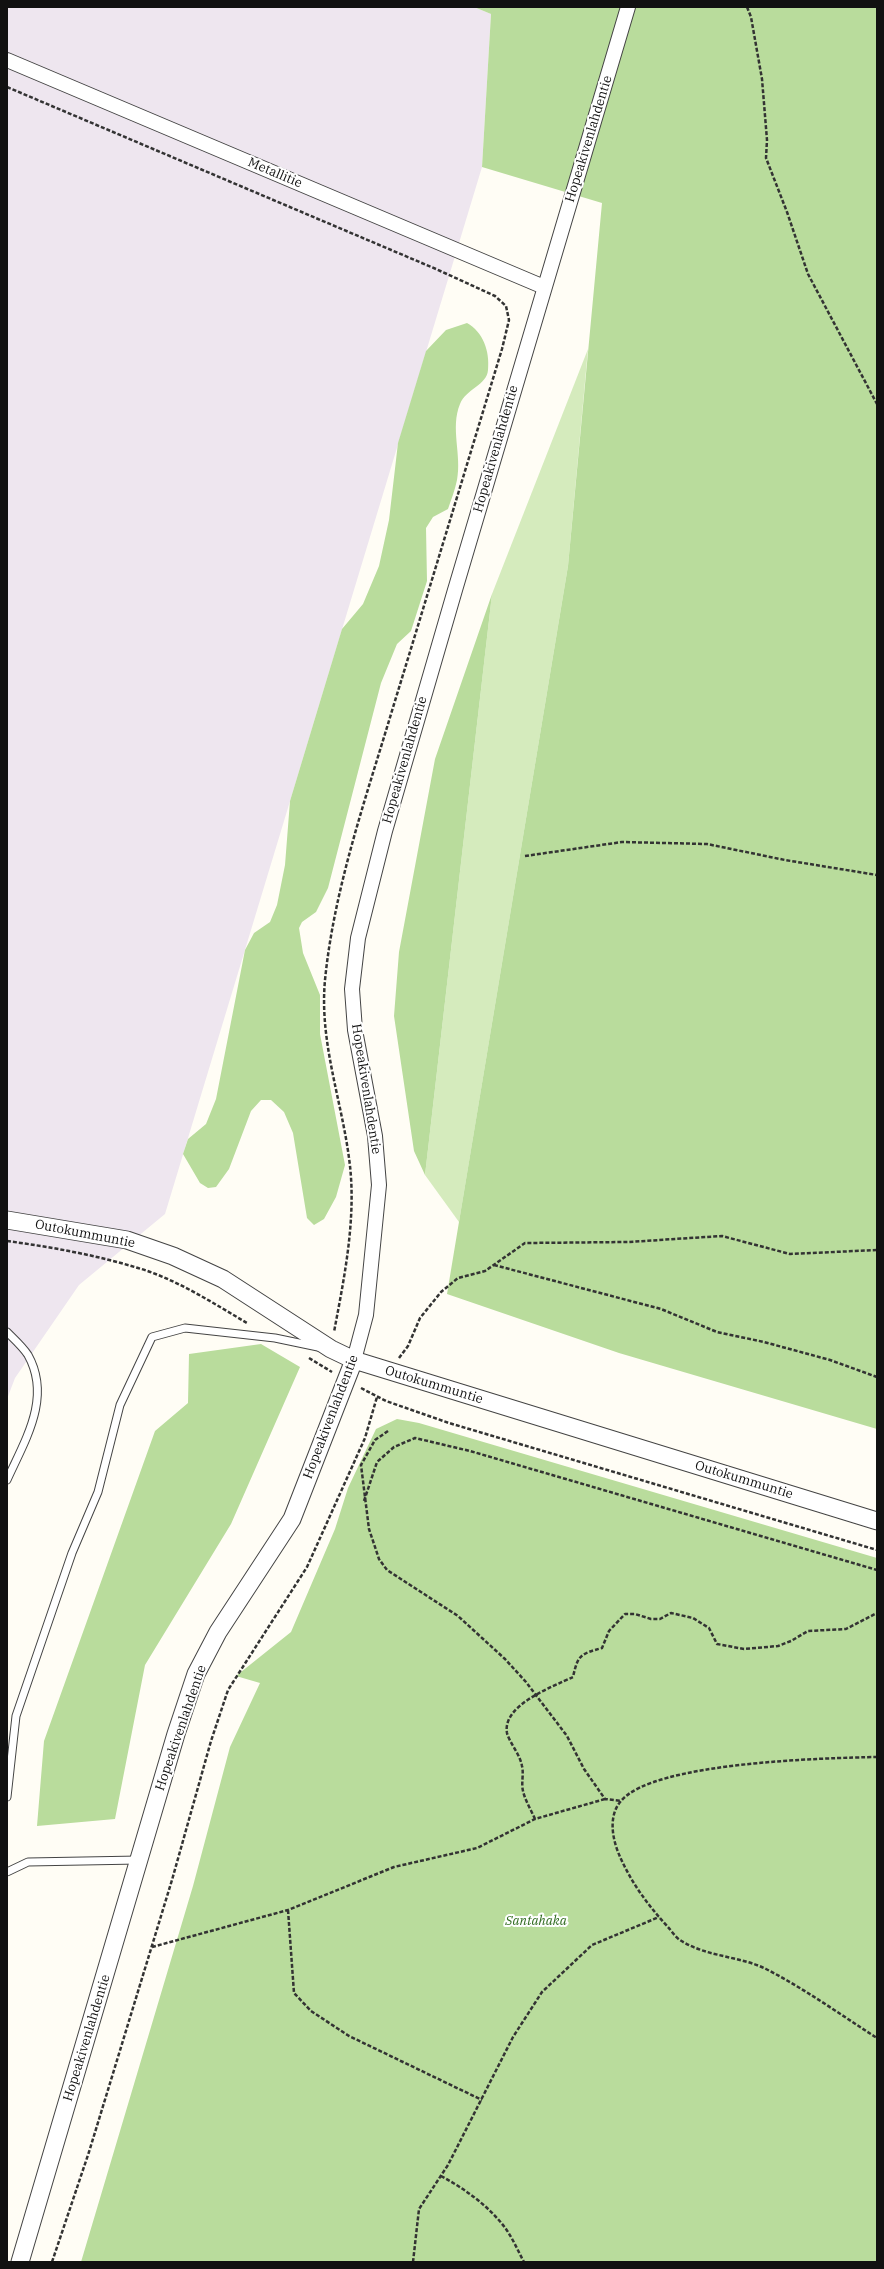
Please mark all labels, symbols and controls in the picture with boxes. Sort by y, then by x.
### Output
street label: Hopeakivenlahdentie [562,74,616,204]
street label: Metallitie [245,155,305,191]
street label: Hopeakivenlahdentie [470,384,522,514]
street label: Hopeakivenlahdentie [379,695,431,825]
street label: Hopeakivenlahdentie [348,1023,384,1155]
street label: Outokummuntie [34,1217,136,1251]
street label: Hopeakivenlahdentie [300,1353,362,1481]
street label: Outokummuntie [383,1363,485,1407]
street label: Outokummuntie [693,1458,795,1502]
street label: Hopeakivenlahdentie [152,1663,210,1793]
park label: Santahaka [505,1913,567,1929]
street label: Hopeakivenlahdentie [60,1973,114,2103]

